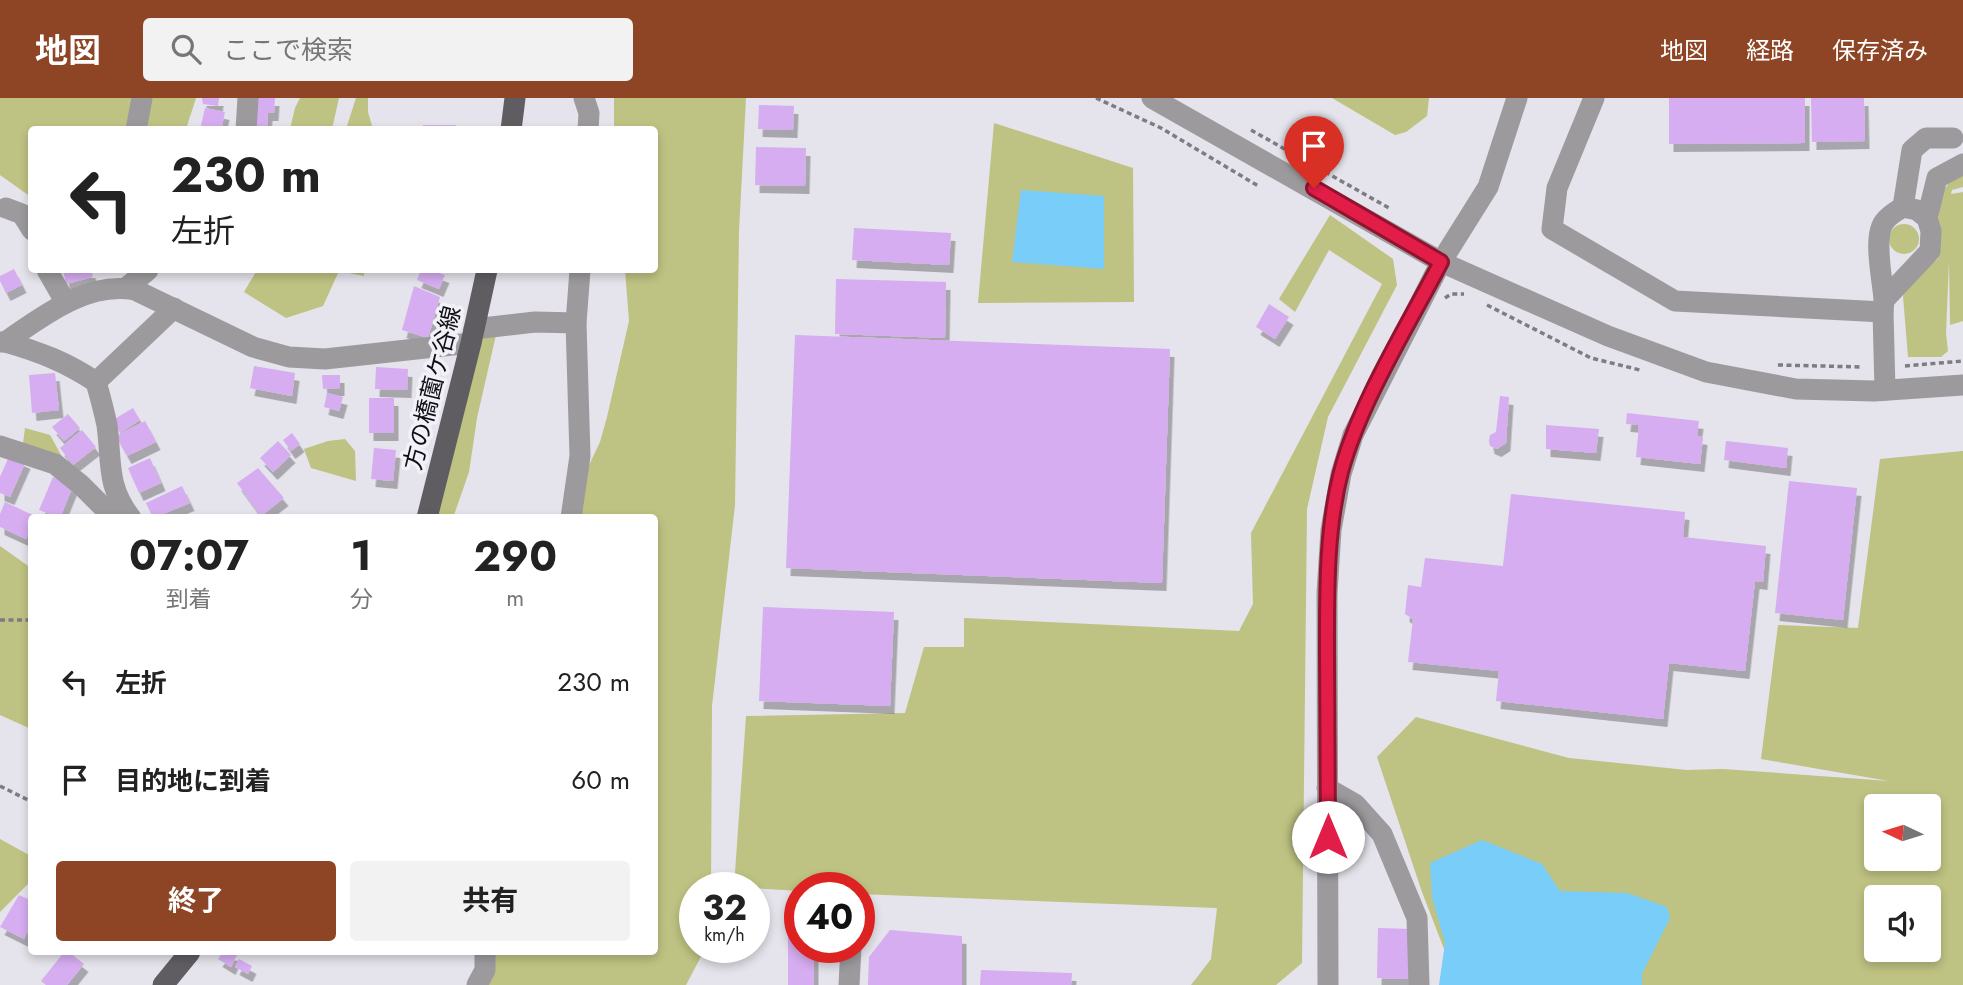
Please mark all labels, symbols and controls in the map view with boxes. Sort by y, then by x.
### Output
search box [143,18,633,81]
text: 地図 [35,27,101,74]
icon: search [167,30,205,68]
text: ここで検索 [223,31,353,69]
text: 地図 [1660,33,1708,68]
text: 経路 [1746,33,1794,68]
text: 保存済み [1832,33,1928,68]
pin [1284,116,1344,188]
icon: arrive [1295,127,1333,165]
text: 230 m [171,140,321,210]
icon: left [56,154,147,245]
text: 左折 [171,208,235,254]
street label: 方の橋薗ケ谷線 [395,302,469,474]
text: 07:07 [129,525,249,586]
text: 1 [350,525,372,586]
text: 290 [474,526,557,587]
text: m [506,581,524,615]
text: 到着 [166,582,212,616]
text: 分 [350,582,373,616]
icon: left [56,663,94,701]
text: 230 m [557,663,630,701]
text: 左折 [115,664,167,702]
icon: arrive [56,761,94,799]
text: 60 m [571,761,630,799]
text: 目的地に到着 [115,762,271,800]
north arrow [1864,794,1941,872]
map controls [1864,794,1941,962]
position arrow [1291,800,1365,874]
button: 終了 [56,861,336,941]
button: 共有 [350,861,630,941]
speed limit sign: 40 [784,872,875,963]
text: 32 [702,883,747,933]
button: sound [1864,885,1941,962]
text: km/h [704,922,745,948]

